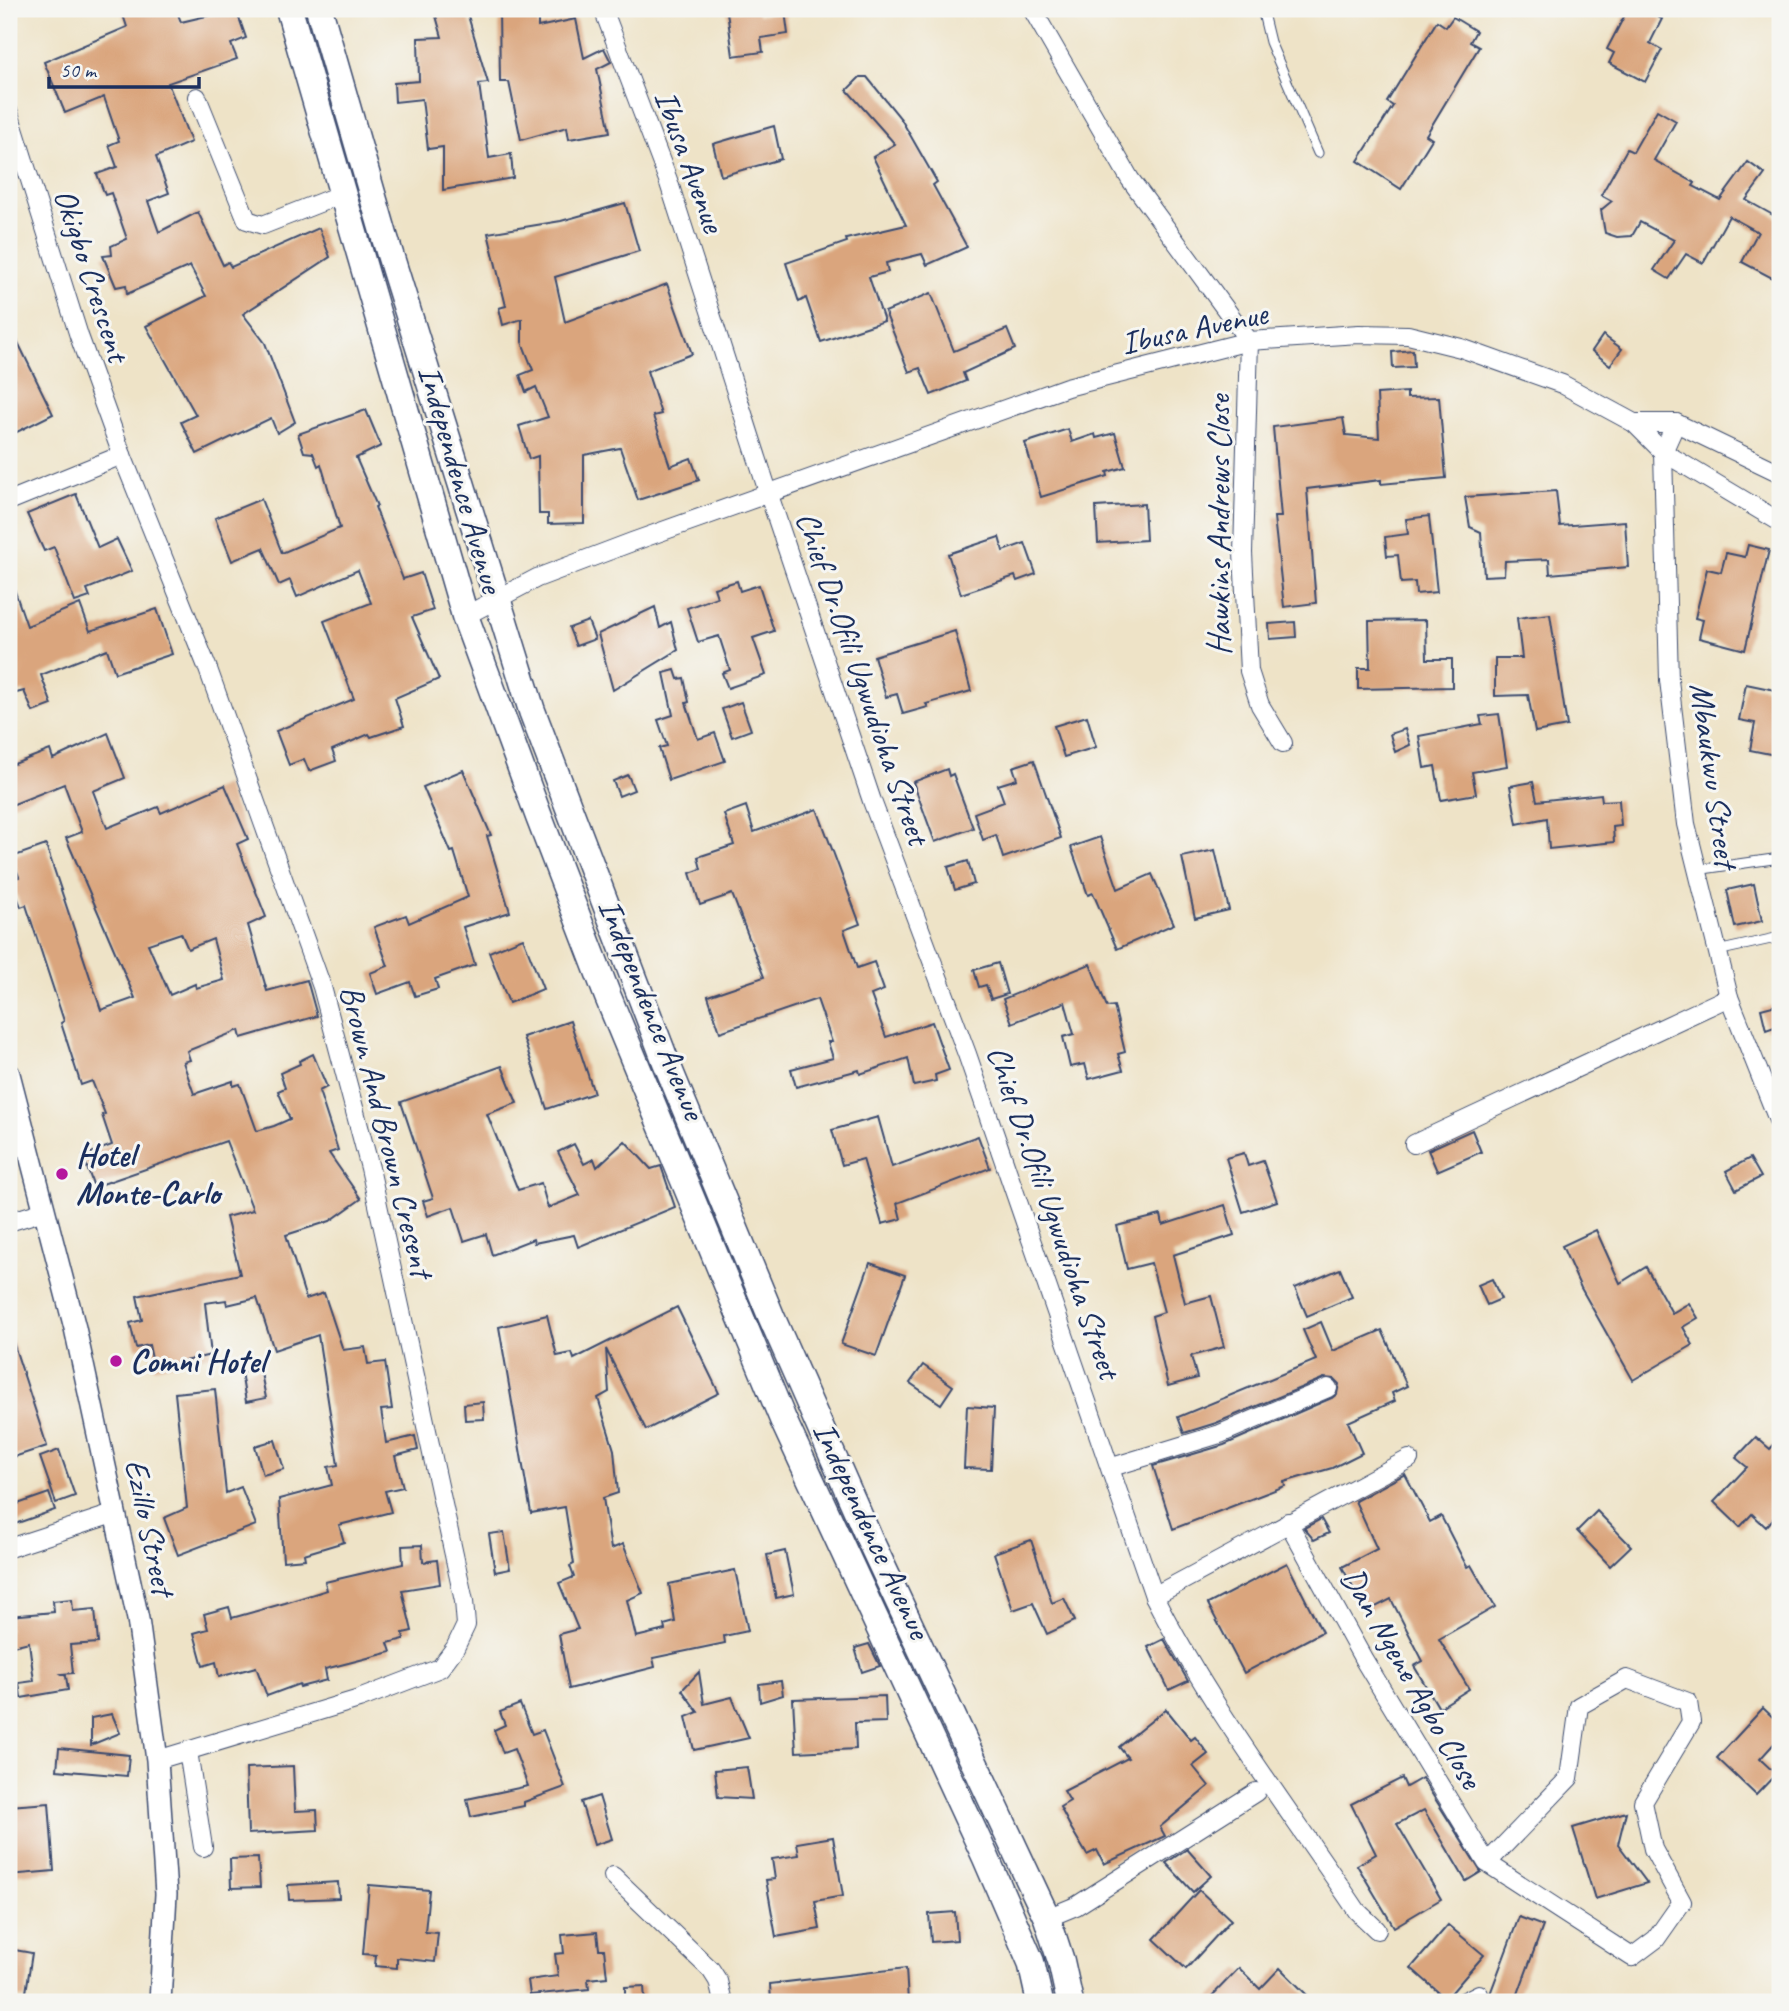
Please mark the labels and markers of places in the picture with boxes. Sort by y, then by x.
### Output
place label: Hotel Monte-Carlo [76,1134,223,1214]
marker: Hotel Monte-Carlo [54,1166,70,1182]
place label: Comni Hotel [130,1340,271,1382]
marker: Comni Hotel [108,1353,124,1369]

